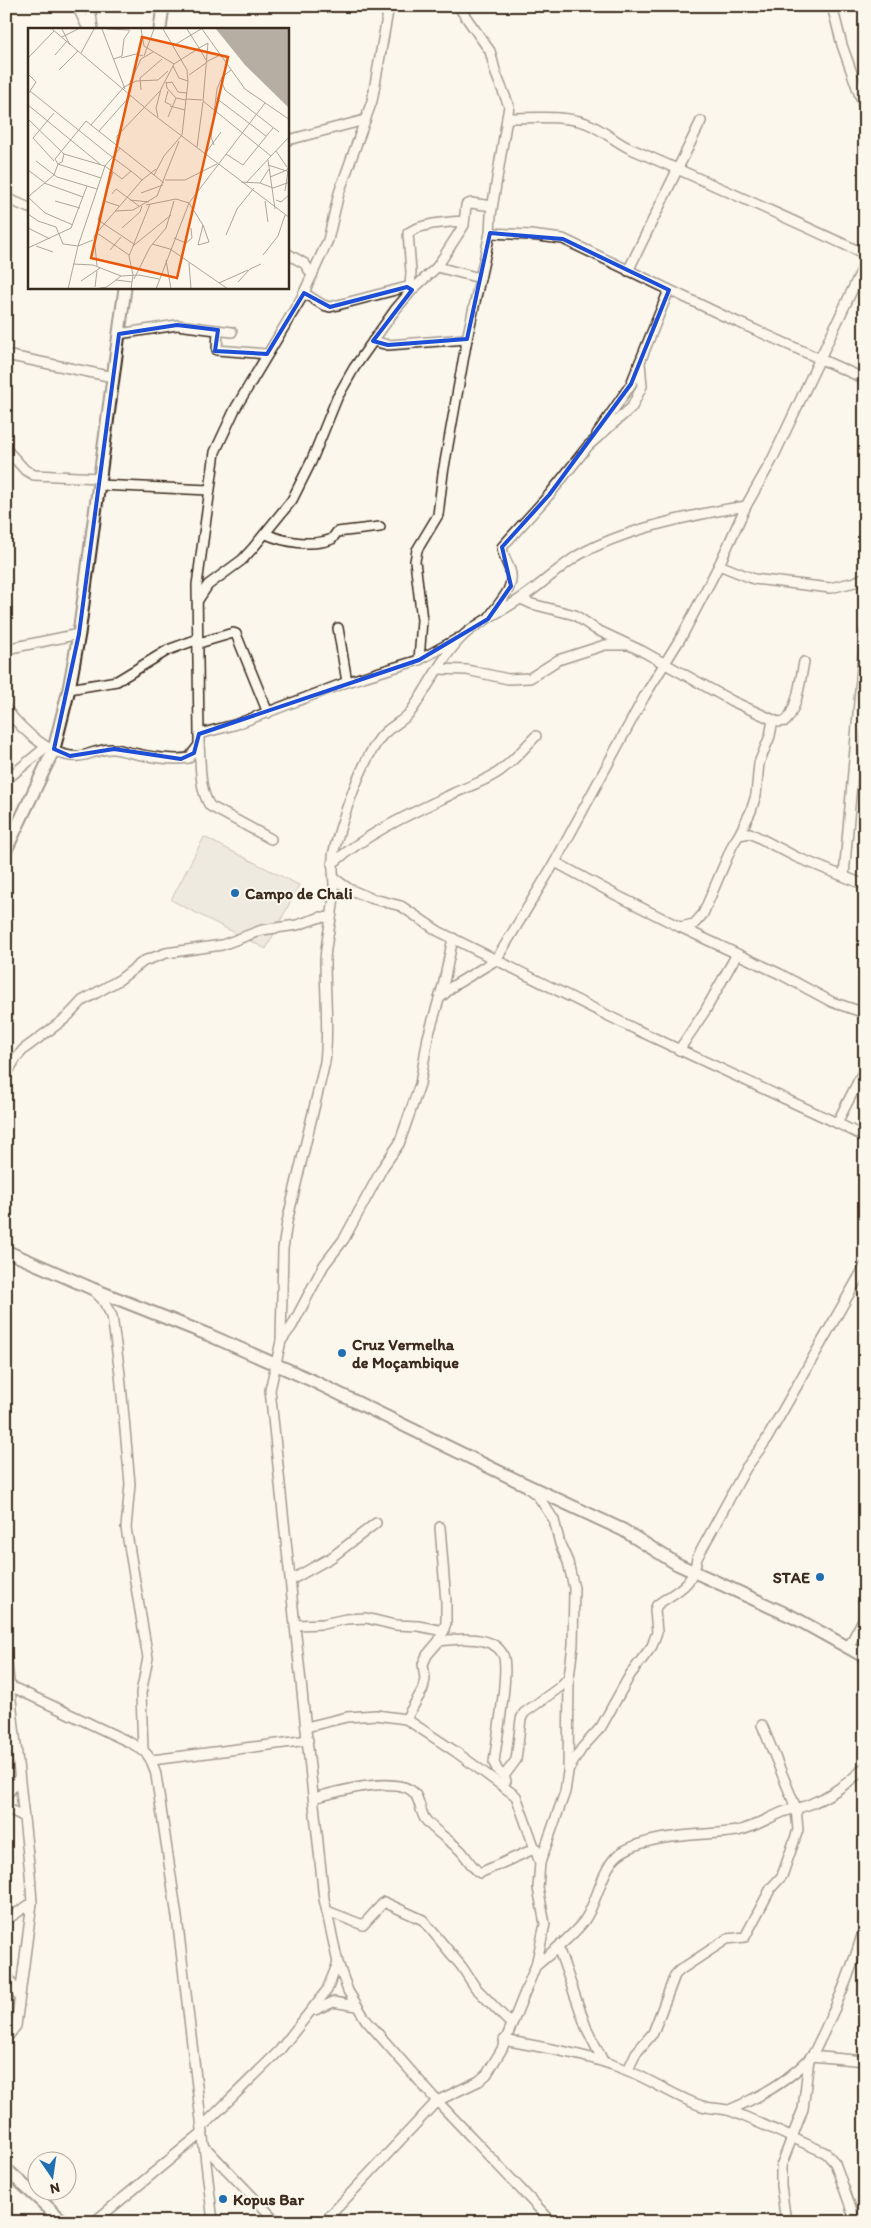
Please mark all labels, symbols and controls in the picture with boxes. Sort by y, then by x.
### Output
inset map [28,28,289,289]
place label: Campo de Chali [245,884,353,904]
marker: Campo de Chali [229,887,241,899]
place label: Cruz Vermelha de Moçambique [352,1335,459,1373]
marker: Cruz Vermelha de Moçambique [336,1347,348,1359]
place label: STAE [773,1568,810,1587]
marker: STAE [814,1571,826,1583]
north arrow [28,2150,78,2200]
text: N [48,2179,61,2198]
place label: Kopus Bar [233,2190,305,2210]
marker: Kopus Bar [217,2193,229,2205]

